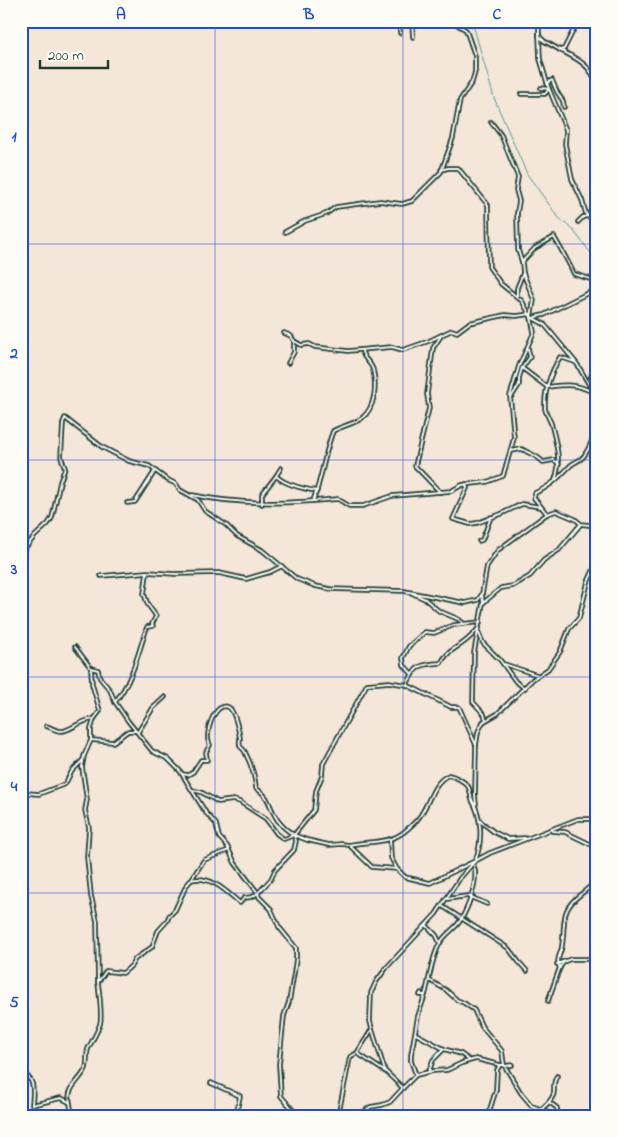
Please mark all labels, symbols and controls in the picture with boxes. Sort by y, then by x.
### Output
text: A [116,3,126,27]
text: B [303,3,315,27]
text: C [493,3,502,27]
scale bar [40,38,108,70]
text: 200 m [48,45,84,67]
text: 1 [11,125,17,149]
text: 2 [9,342,18,366]
text: 3 [10,558,18,582]
text: 4 [10,775,18,799]
text: 5 [9,991,19,1015]

